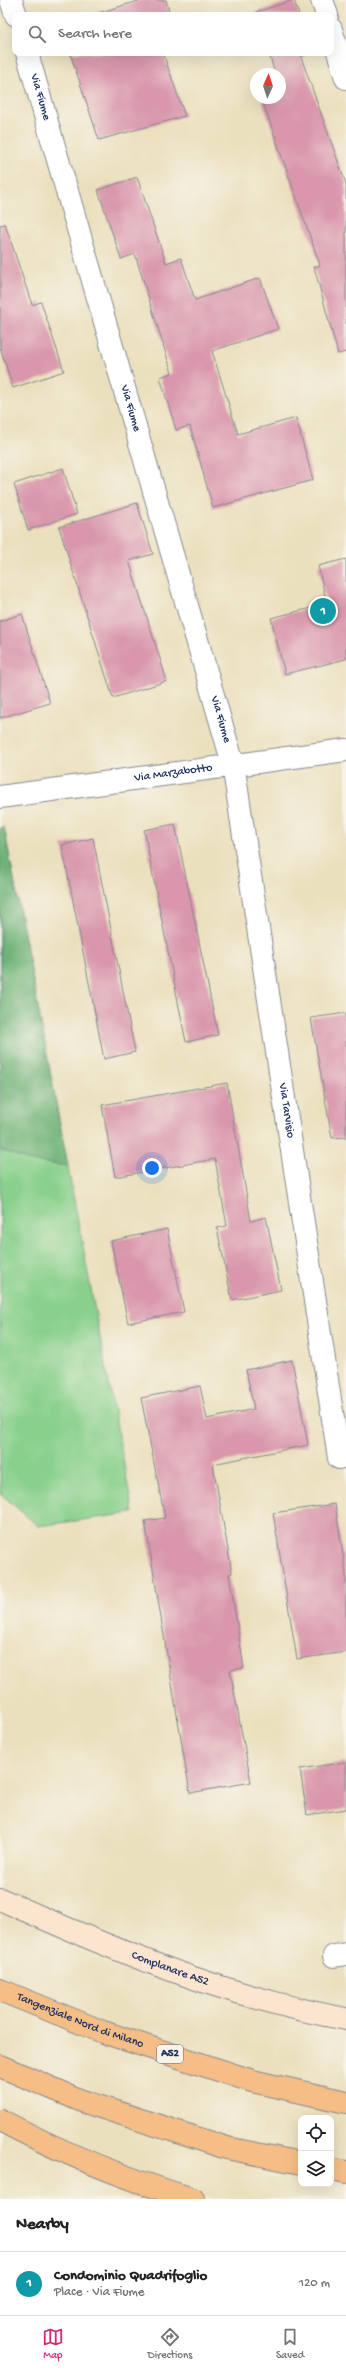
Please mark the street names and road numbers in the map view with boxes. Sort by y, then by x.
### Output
street label: Via Fiume [26,71,53,123]
street label: Via Fiume [116,382,144,434]
street label: Via Fiume [206,694,234,745]
street label: Via Marzabotto [133,761,213,786]
street label: Via Tarvisio [275,1081,297,1139]
street label: Complanare A52 [129,1949,211,1990]
street label: Tangenziale Nord di Milano [14,1990,145,2052]
road number: A52 [157,2045,183,2063]

